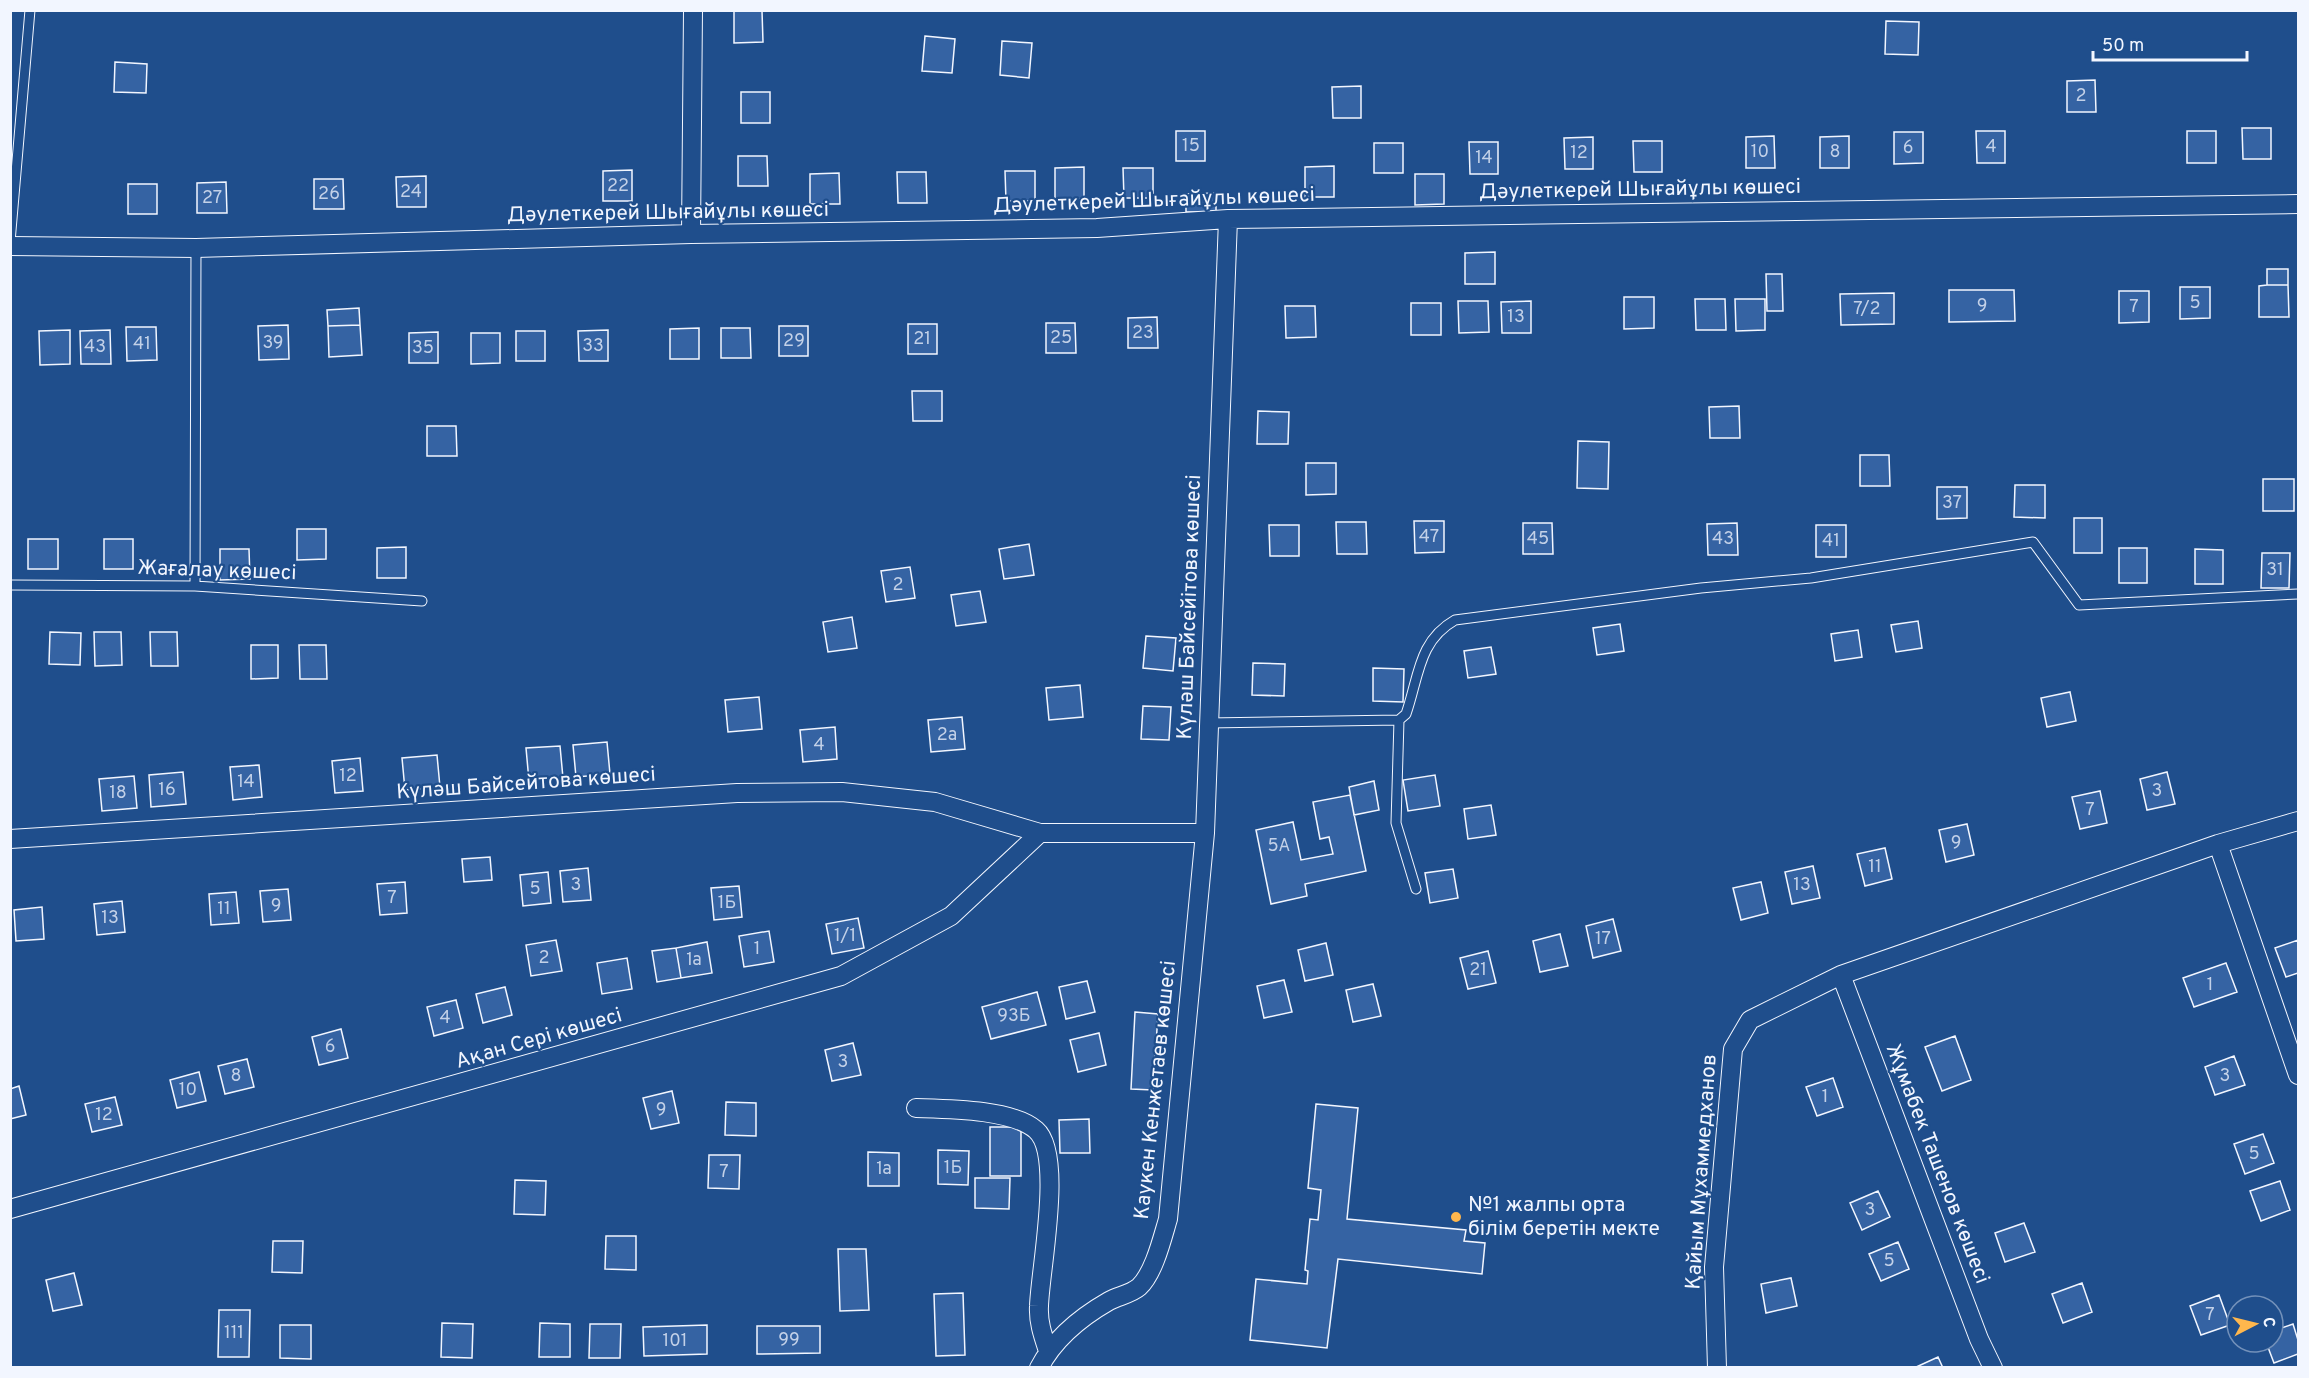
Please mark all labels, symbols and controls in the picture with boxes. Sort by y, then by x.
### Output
scale bar [2093,24,2248,62]
text: 50 m [2102,35,2144,58]
house number: 2 [2075,85,2087,108]
house number: 15 [1182,135,1200,158]
house number: 4 [1985,136,1997,159]
house number: 6 [1903,137,1913,160]
house number: 10 [1751,141,1769,164]
house number: 8 [1830,141,1841,164]
house number: 12 [1570,142,1588,165]
house number: 14 [1475,147,1493,170]
street label: Дәулеткерей Шығайұлы көшесі [1479,174,1801,206]
house number: 22 [607,175,629,198]
house number: 24 [400,181,422,204]
street label: Дәулеткерей Шығайұлы көшесі [993,182,1315,220]
house number: 26 [318,183,340,206]
house number: 27 [202,187,222,210]
street label: Дәулеткерей Шығайұлы көшесі [507,197,829,229]
house number: 5 [2189,292,2201,315]
house number: 9 [1977,295,1987,318]
house number: 7 [2129,296,2139,319]
house number: 7/2 [1853,298,1881,321]
house number: 13 [1507,306,1525,329]
house number: 23 [1132,322,1154,345]
house number: 25 [1050,327,1072,350]
house number: 21 [913,328,931,351]
house number: 29 [783,330,805,353]
house number: 39 [262,332,284,355]
house number: 41 [133,333,151,356]
house number: 33 [582,335,604,358]
house number: 43 [84,336,106,359]
house number: 35 [412,337,434,360]
street label: Күләш Байсейітова көшесі [1172,474,1208,740]
house number: 37 [1942,492,1962,515]
house number: 47 [1419,526,1439,549]
house number: 45 [1527,528,1549,551]
house number: 43 [1712,528,1734,551]
house number: 41 [1822,530,1840,553]
street label: Жағалау көшесі [137,555,297,587]
house number: 31 [2266,559,2284,582]
house number: 2 [892,574,904,597]
house number: 2а [937,724,957,747]
house number: 4 [813,734,825,757]
street label: Күләш Байсейтова көшесі [395,761,657,807]
house number: 12 [339,765,357,788]
house number: 14 [237,771,255,794]
house number: 16 [158,779,176,802]
house number: 3 [2152,780,2162,803]
house number: 18 [109,782,127,805]
house number: 7 [2085,799,2095,822]
house number: 9 [1951,832,1961,855]
house number: 5А [1267,835,1291,858]
house number: 11 [1868,856,1882,879]
house number: 3 [571,874,581,897]
house number: 13 [1793,874,1811,897]
house number: 5 [529,878,541,901]
house number: 7 [387,887,397,910]
house number: 1Б [718,892,736,915]
house number: 9 [271,895,281,918]
house number: 11 [217,898,231,921]
house number: 13 [101,907,119,930]
house number: 1/1 [834,925,856,948]
house number: 17 [1595,928,1611,951]
house number: 1 [754,938,760,961]
house number: 2 [538,947,550,970]
house number: 1а [686,949,702,972]
street label: Каукен Кенжетаев көшесі [1129,959,1183,1221]
house number: 21 [1469,959,1487,982]
house number: 1 [2207,974,2213,997]
street label: Ақан Сері көшесі [453,1002,625,1076]
house number: 93Б [997,1005,1031,1028]
house number: 4 [439,1007,451,1030]
house number: 6 [325,1036,335,1059]
street label: Жұмабек Ташенов көшесі [1879,1040,1995,1288]
house number: 3 [838,1051,848,1074]
street label: Қайым Мұхаммедханов [1680,1053,1724,1291]
house number: 8 [231,1065,242,1088]
house number: 3 [2220,1065,2230,1088]
house number: 10 [179,1079,197,1102]
house number: 1 [1822,1086,1828,1109]
house number: 9 [656,1099,666,1122]
house number: 12 [95,1104,113,1127]
house number: 5 [2248,1143,2260,1166]
house number: 1Б [944,1157,962,1180]
house number: 1а [876,1158,892,1181]
house number: 7 [719,1161,729,1184]
place label: №1 жалпы орта білім беретін мекте [1468,1192,1660,1243]
house number: 3 [1865,1199,1875,1222]
marker: №1 жалпы орта білім беретін мекте [1449,1210,1463,1224]
house number: 5 [1883,1250,1895,1273]
north arrow [2225,1294,2285,1354]
house number: 7 [2205,1304,2215,1327]
text: С [2257,1316,2278,1329]
house number: 111 [224,1322,244,1345]
house number: 99 [778,1329,800,1352]
house number: 101 [663,1330,687,1353]

